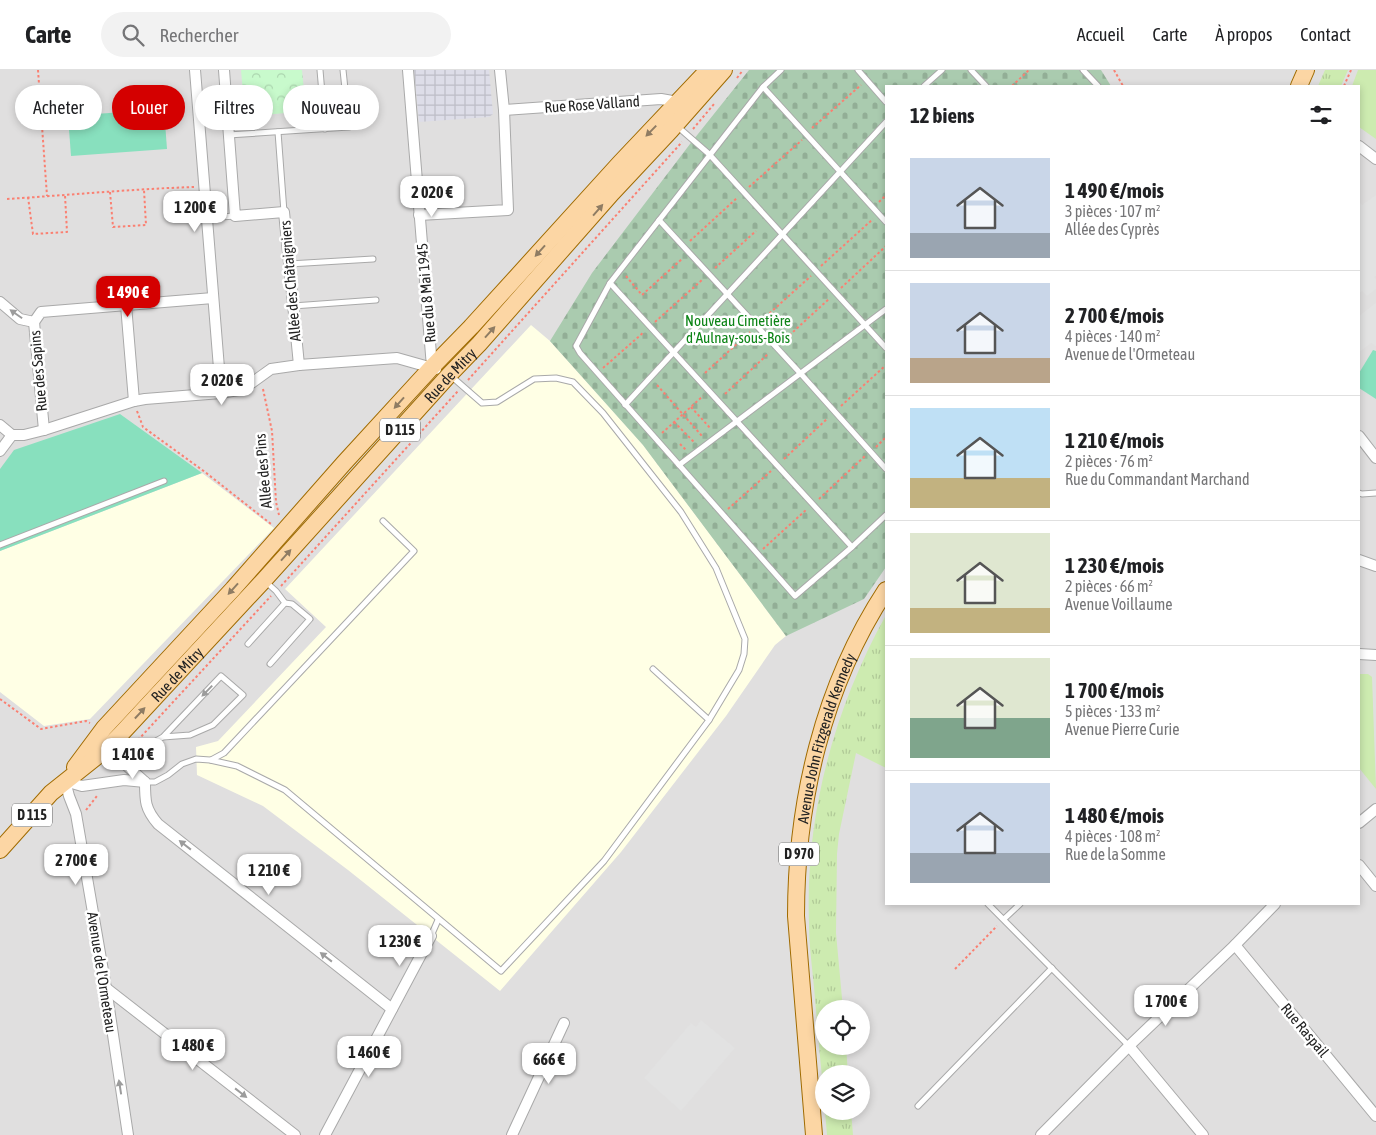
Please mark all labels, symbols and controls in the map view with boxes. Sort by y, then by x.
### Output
search box [101,12,451,57]
text: Carte [25,21,71,48]
icon: search [119,21,147,49]
text: Rechercher [159,24,238,46]
text: Accueil [1077,24,1125,45]
text: Carte [1153,24,1187,45]
text: À propos [1215,24,1272,45]
text: Contact [1300,24,1351,45]
chip: Acheter [15,85,102,130]
chip: Louer [112,85,185,130]
chip: Filtres [195,85,273,130]
chip: Nouveau [283,85,379,130]
street label: Rue Rose Valland [544,92,640,116]
icon: filters [1307,101,1335,129]
text: 12 biens [910,103,975,127]
one-way arrow [645,125,657,137]
pin: 2 020 € [386,176,478,218]
icon: home [950,178,1010,238]
text: 1 490 €/mois [1065,178,1164,202]
text: 2 020 € [411,183,453,201]
pin: 1 200 € [149,190,241,233]
text: 1 200 € [174,198,216,216]
text: 3 pièces · 107 m² [1065,202,1161,220]
one-way arrow [592,204,603,217]
street label: Allée des Châtaigniers [276,220,304,342]
text: Allée des Cyprès [1065,220,1160,238]
street label: Rue du 8 Mai 1945 [413,243,439,343]
one-way arrow [535,244,546,257]
pin: 1 490 € [82,276,174,318]
text: 1 490 € [107,283,149,301]
icon: home [950,303,1010,363]
text: 2 700 €/mois [1065,303,1164,327]
one-way arrow [9,309,23,319]
park label: Nouveau Cimetière d'Aulnay-sous-Bois [685,312,791,346]
one-way arrow [484,327,496,339]
text: 4 pièces · 140 m² [1065,327,1161,345]
street label: Rue des Sapins [26,330,50,412]
street label: Rue de Mitry [420,344,479,406]
text: Avenue de l'Ormeteau [1065,345,1195,363]
pin: 2 020 € [176,364,268,406]
text: 2 020 € [201,371,243,389]
one-way arrow [393,396,405,408]
road number: D 115 [380,418,420,442]
icon: home [950,428,1010,488]
text: 1 210 €/mois [1065,428,1164,452]
street label: Allée des Pins [251,433,275,509]
text: 2 pièces · 76 m² [1065,452,1153,470]
text: Rue du Commandant Marchand [1065,470,1250,488]
one-way arrow [280,550,292,562]
icon: home [950,553,1010,613]
text: 1 230 €/mois [1065,553,1164,577]
text: 2 pièces · 66 m² [1065,577,1153,595]
one-way arrow [227,583,239,595]
text: Avenue Voillaume [1065,595,1172,613]
street label: Rue de Mitry [147,643,206,705]
street label: Avenue John Fitzgerald Kennedy [794,650,858,825]
icon: home [950,678,1010,738]
text: 1 700 €/mois [1065,678,1164,702]
one-way arrow [201,685,213,697]
text: 5 pièces · 133 m² [1065,702,1161,720]
one-way arrow [134,707,146,719]
text: Avenue Pierre Curie [1065,720,1179,738]
pin: 1 410 € [87,738,179,780]
text: 1 410 € [112,745,154,763]
icon: home [950,803,1010,863]
text: 1 480 €/mois [1065,803,1164,827]
road number: D 115 [12,804,52,826]
text: 4 pièces · 108 m² [1065,827,1161,845]
one-way arrow [179,840,192,851]
road number: D 970 [779,842,819,866]
pin: 2 700 € [30,844,122,886]
text: Rue de la Somme [1065,845,1166,863]
text: 2 700 € [55,851,97,869]
pin: 1 210 € [223,854,315,896]
text: 1 210 € [248,861,290,879]
street label: Avenue de l'Ormeteau [84,910,120,1034]
pin: 1 230 € [354,924,446,967]
text: 1 230 € [379,932,421,950]
one-way arrow [320,951,333,962]
pin: 1 700 € [1120,984,1212,1027]
text: 1 700 € [1145,992,1187,1010]
map controls [815,1000,870,1120]
button: locate [815,1000,870,1055]
street label: Rue Raspail [1278,1000,1332,1060]
pin: 1 480 € [147,1028,239,1071]
text: 1 480 € [172,1036,214,1054]
pin: 1 460 € [323,1036,415,1078]
pin: 666 € [514,1042,584,1085]
text: 1 460 € [348,1043,390,1061]
text: 666 € [533,1050,565,1068]
button: layers [815,1065,870,1120]
one-way arrow [116,1079,124,1095]
one-way arrow [234,1087,247,1098]

